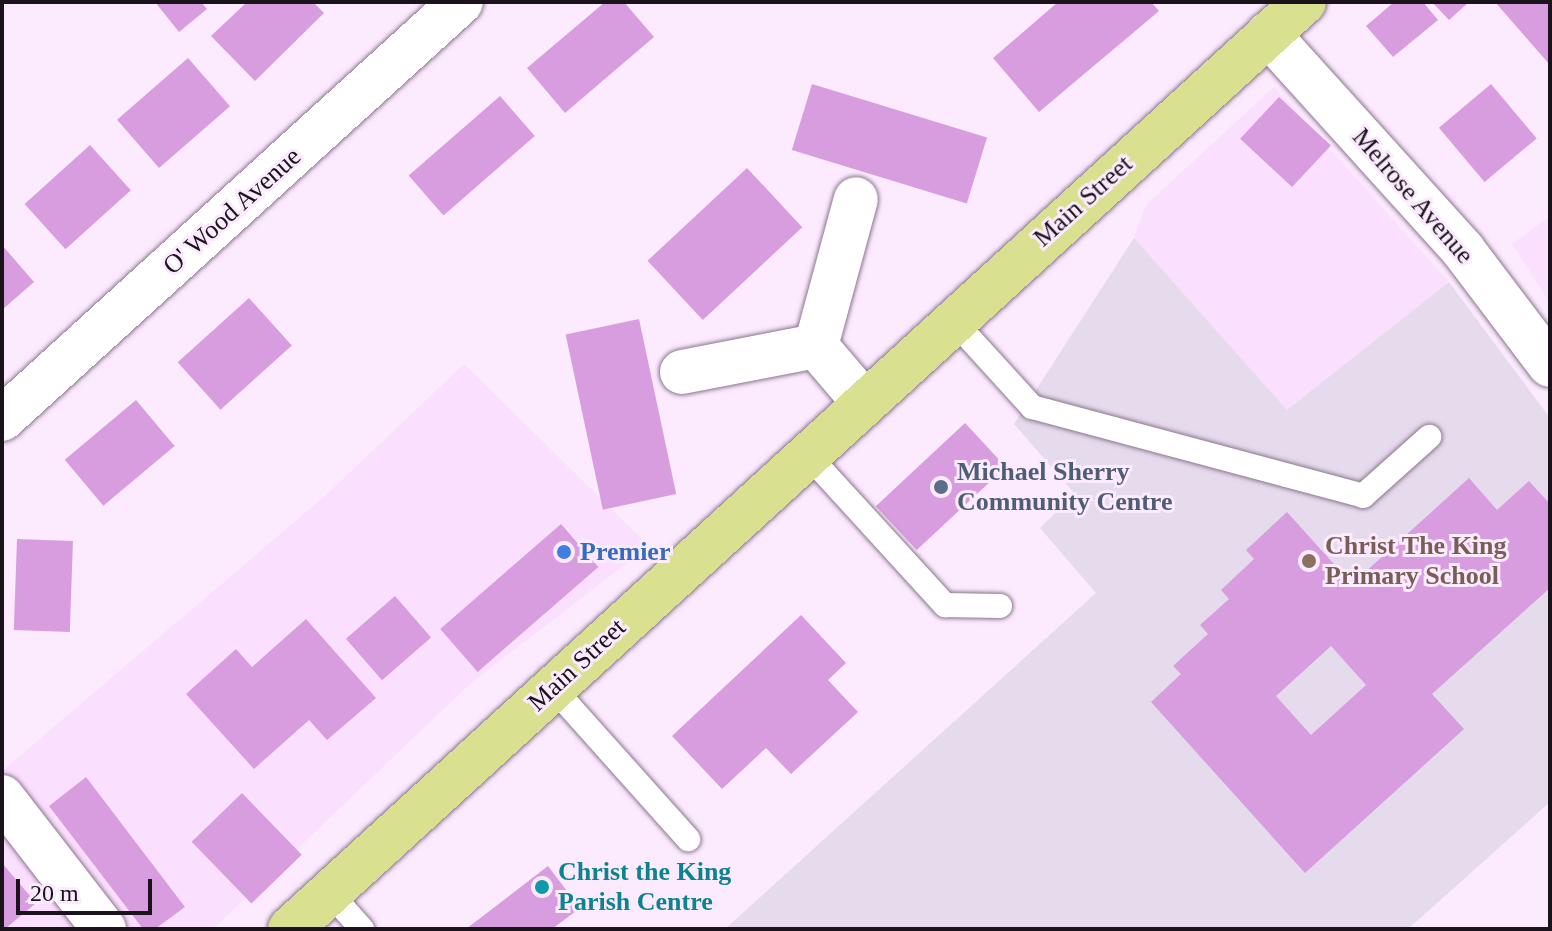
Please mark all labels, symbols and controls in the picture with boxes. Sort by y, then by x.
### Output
street label: Melrose Avenue [1345,121,1481,271]
street label: O' Wood Avenue [156,140,308,282]
street label: Main Street [1027,149,1139,253]
place label: Michael Sherry Community Centre [957,456,1172,518]
marker: Michael Sherry Community Centre [932,478,950,496]
place label: Christ The King Primary School [1325,530,1507,592]
place label: Premier [580,536,670,568]
marker: Premier [555,543,573,561]
marker: Christ The King Primary School [1300,552,1318,570]
street label: Main Street [522,612,632,718]
place label: Christ the King Parish Centre [558,856,731,918]
scale bar [20,863,156,913]
marker: Christ the King Parish Centre [533,878,551,896]
text: 20 m [30,880,79,906]

